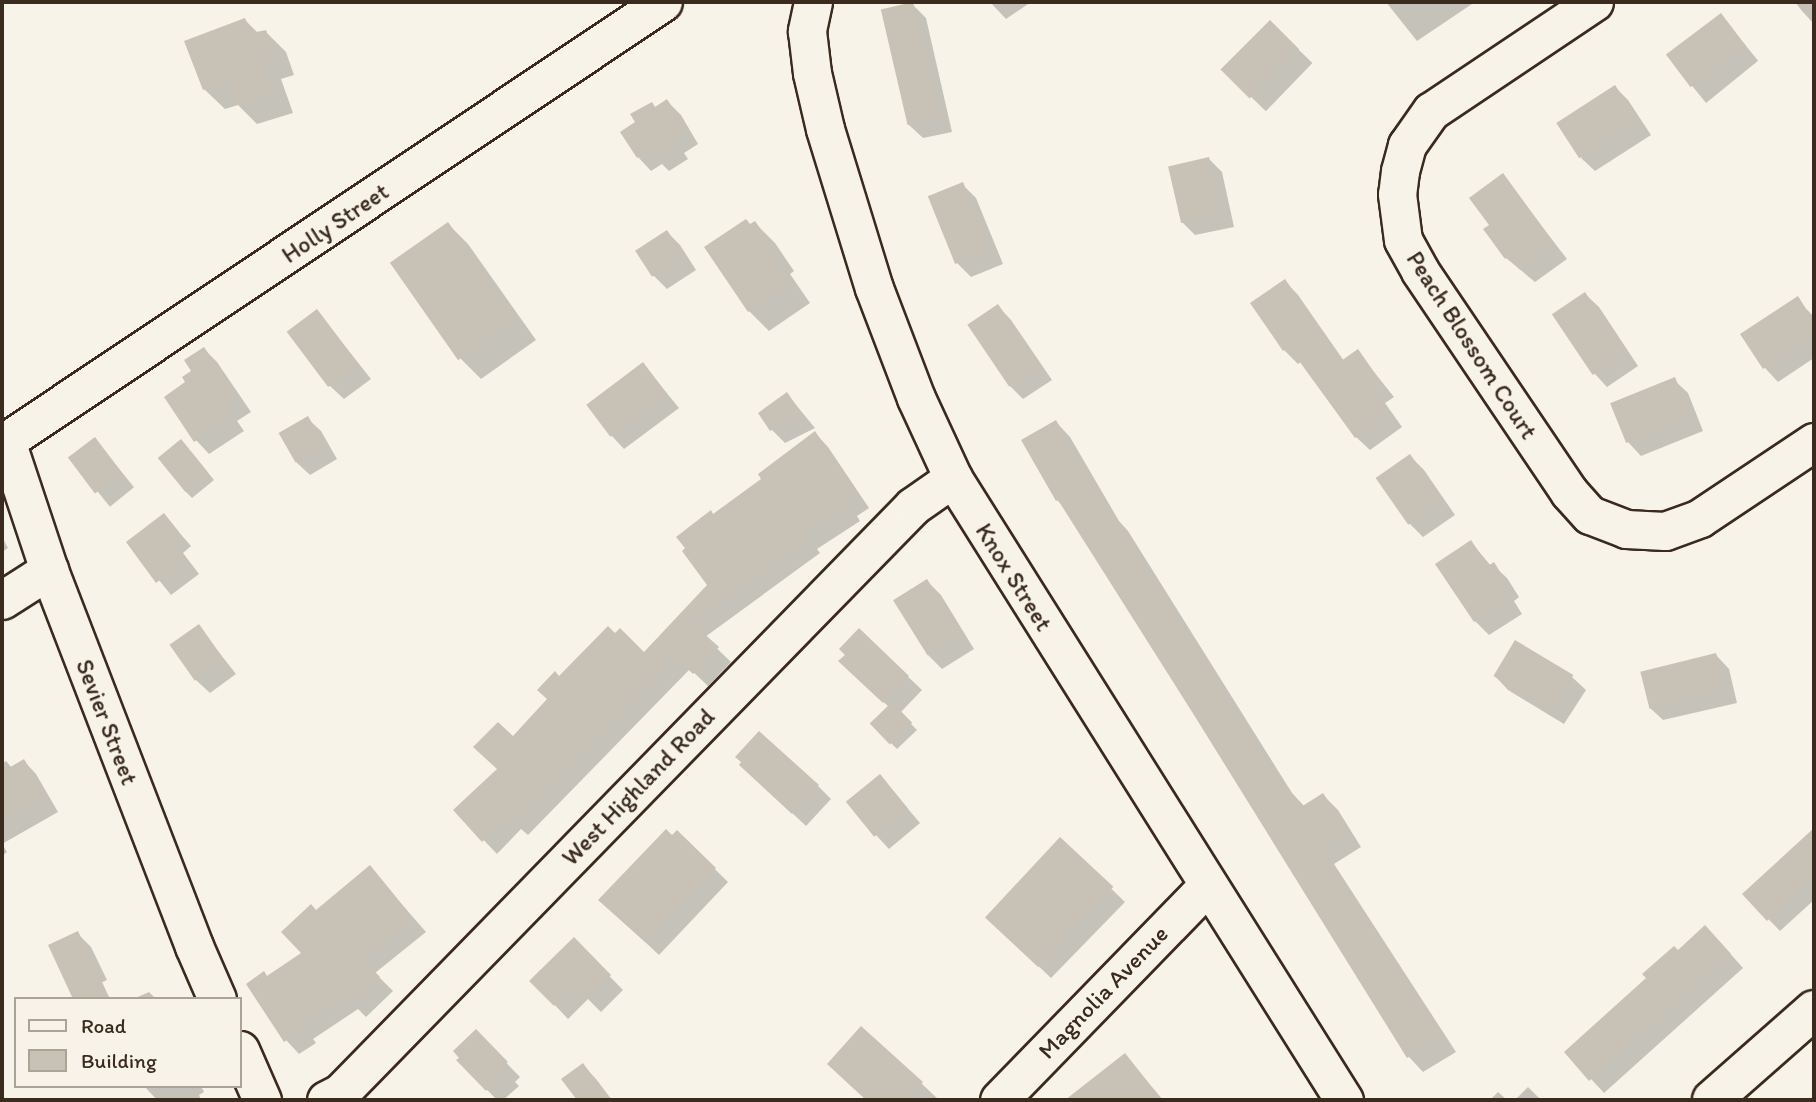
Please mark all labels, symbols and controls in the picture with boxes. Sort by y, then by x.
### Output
street label: Holly Street [276,177,394,269]
street label: Peach Blossom Court [1400,246,1544,444]
street label: Knox Street [970,518,1058,636]
street label: Sevier Street [70,655,144,789]
street label: West Highland Road [556,703,720,871]
street label: Magnolia Avenue [1032,919,1174,1065]
legend [14,997,242,1088]
text: Road [81,1013,126,1038]
text: Building [81,1048,157,1073]

